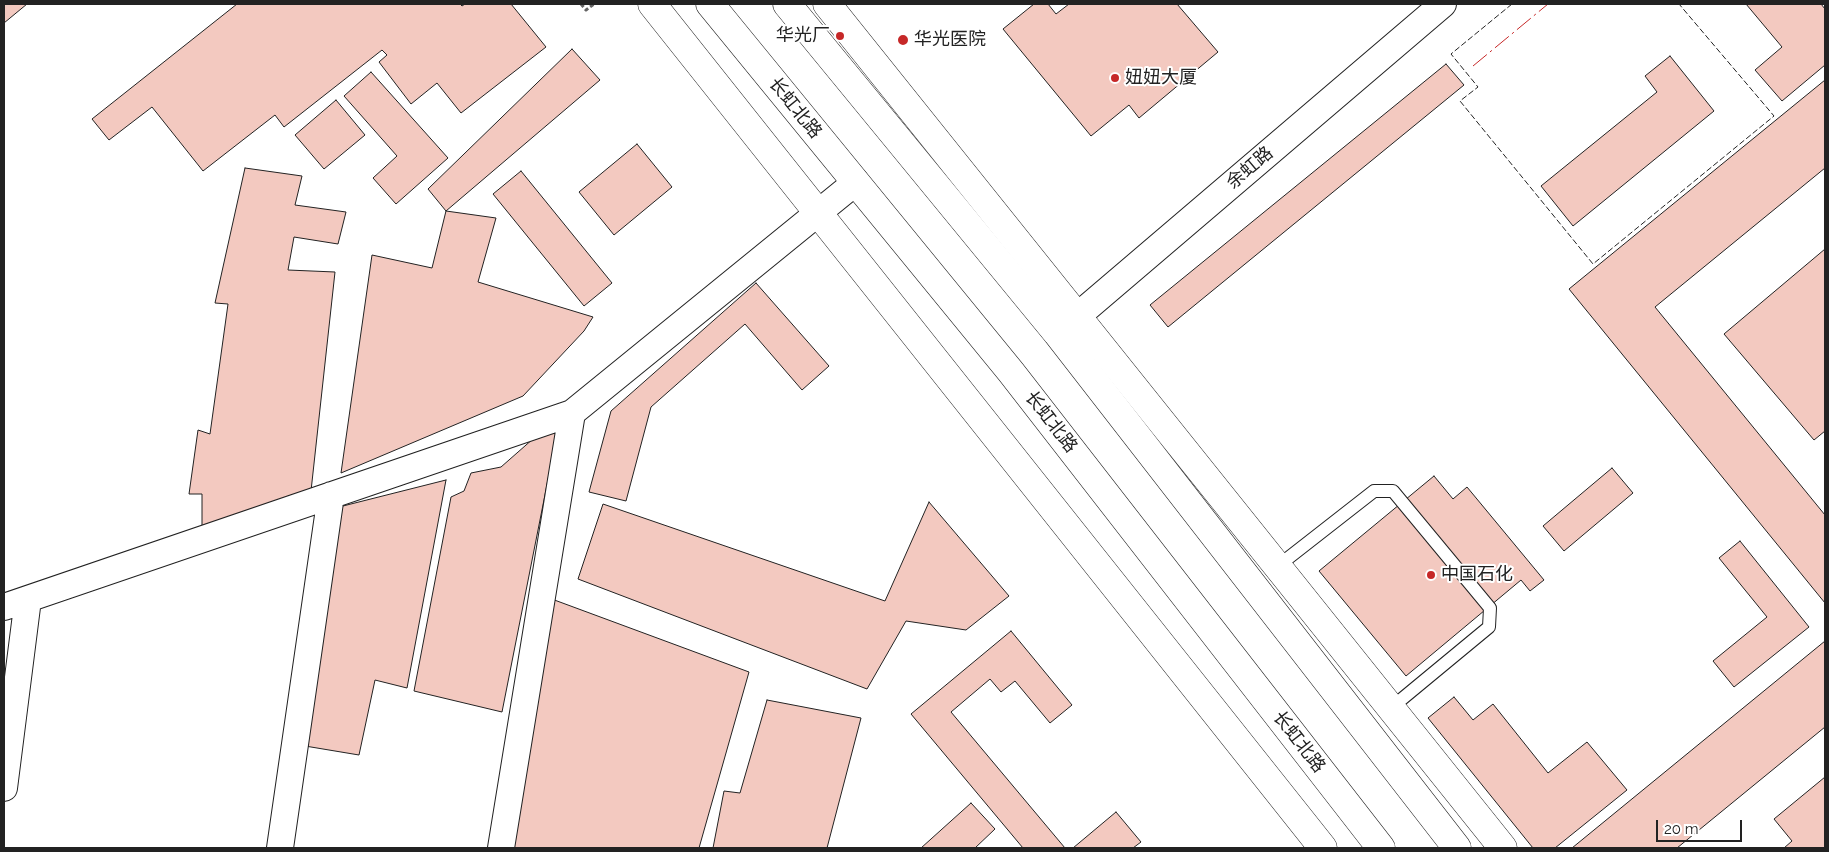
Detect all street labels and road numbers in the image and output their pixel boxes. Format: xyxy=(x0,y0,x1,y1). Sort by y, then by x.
street label: 长虹北路 xyxy=(764,73,826,143)
street label: 余虹路 xyxy=(1222,142,1278,194)
street label: 长虹北路 xyxy=(1020,387,1082,457)
street label: 长虹北路 xyxy=(1268,707,1330,777)

